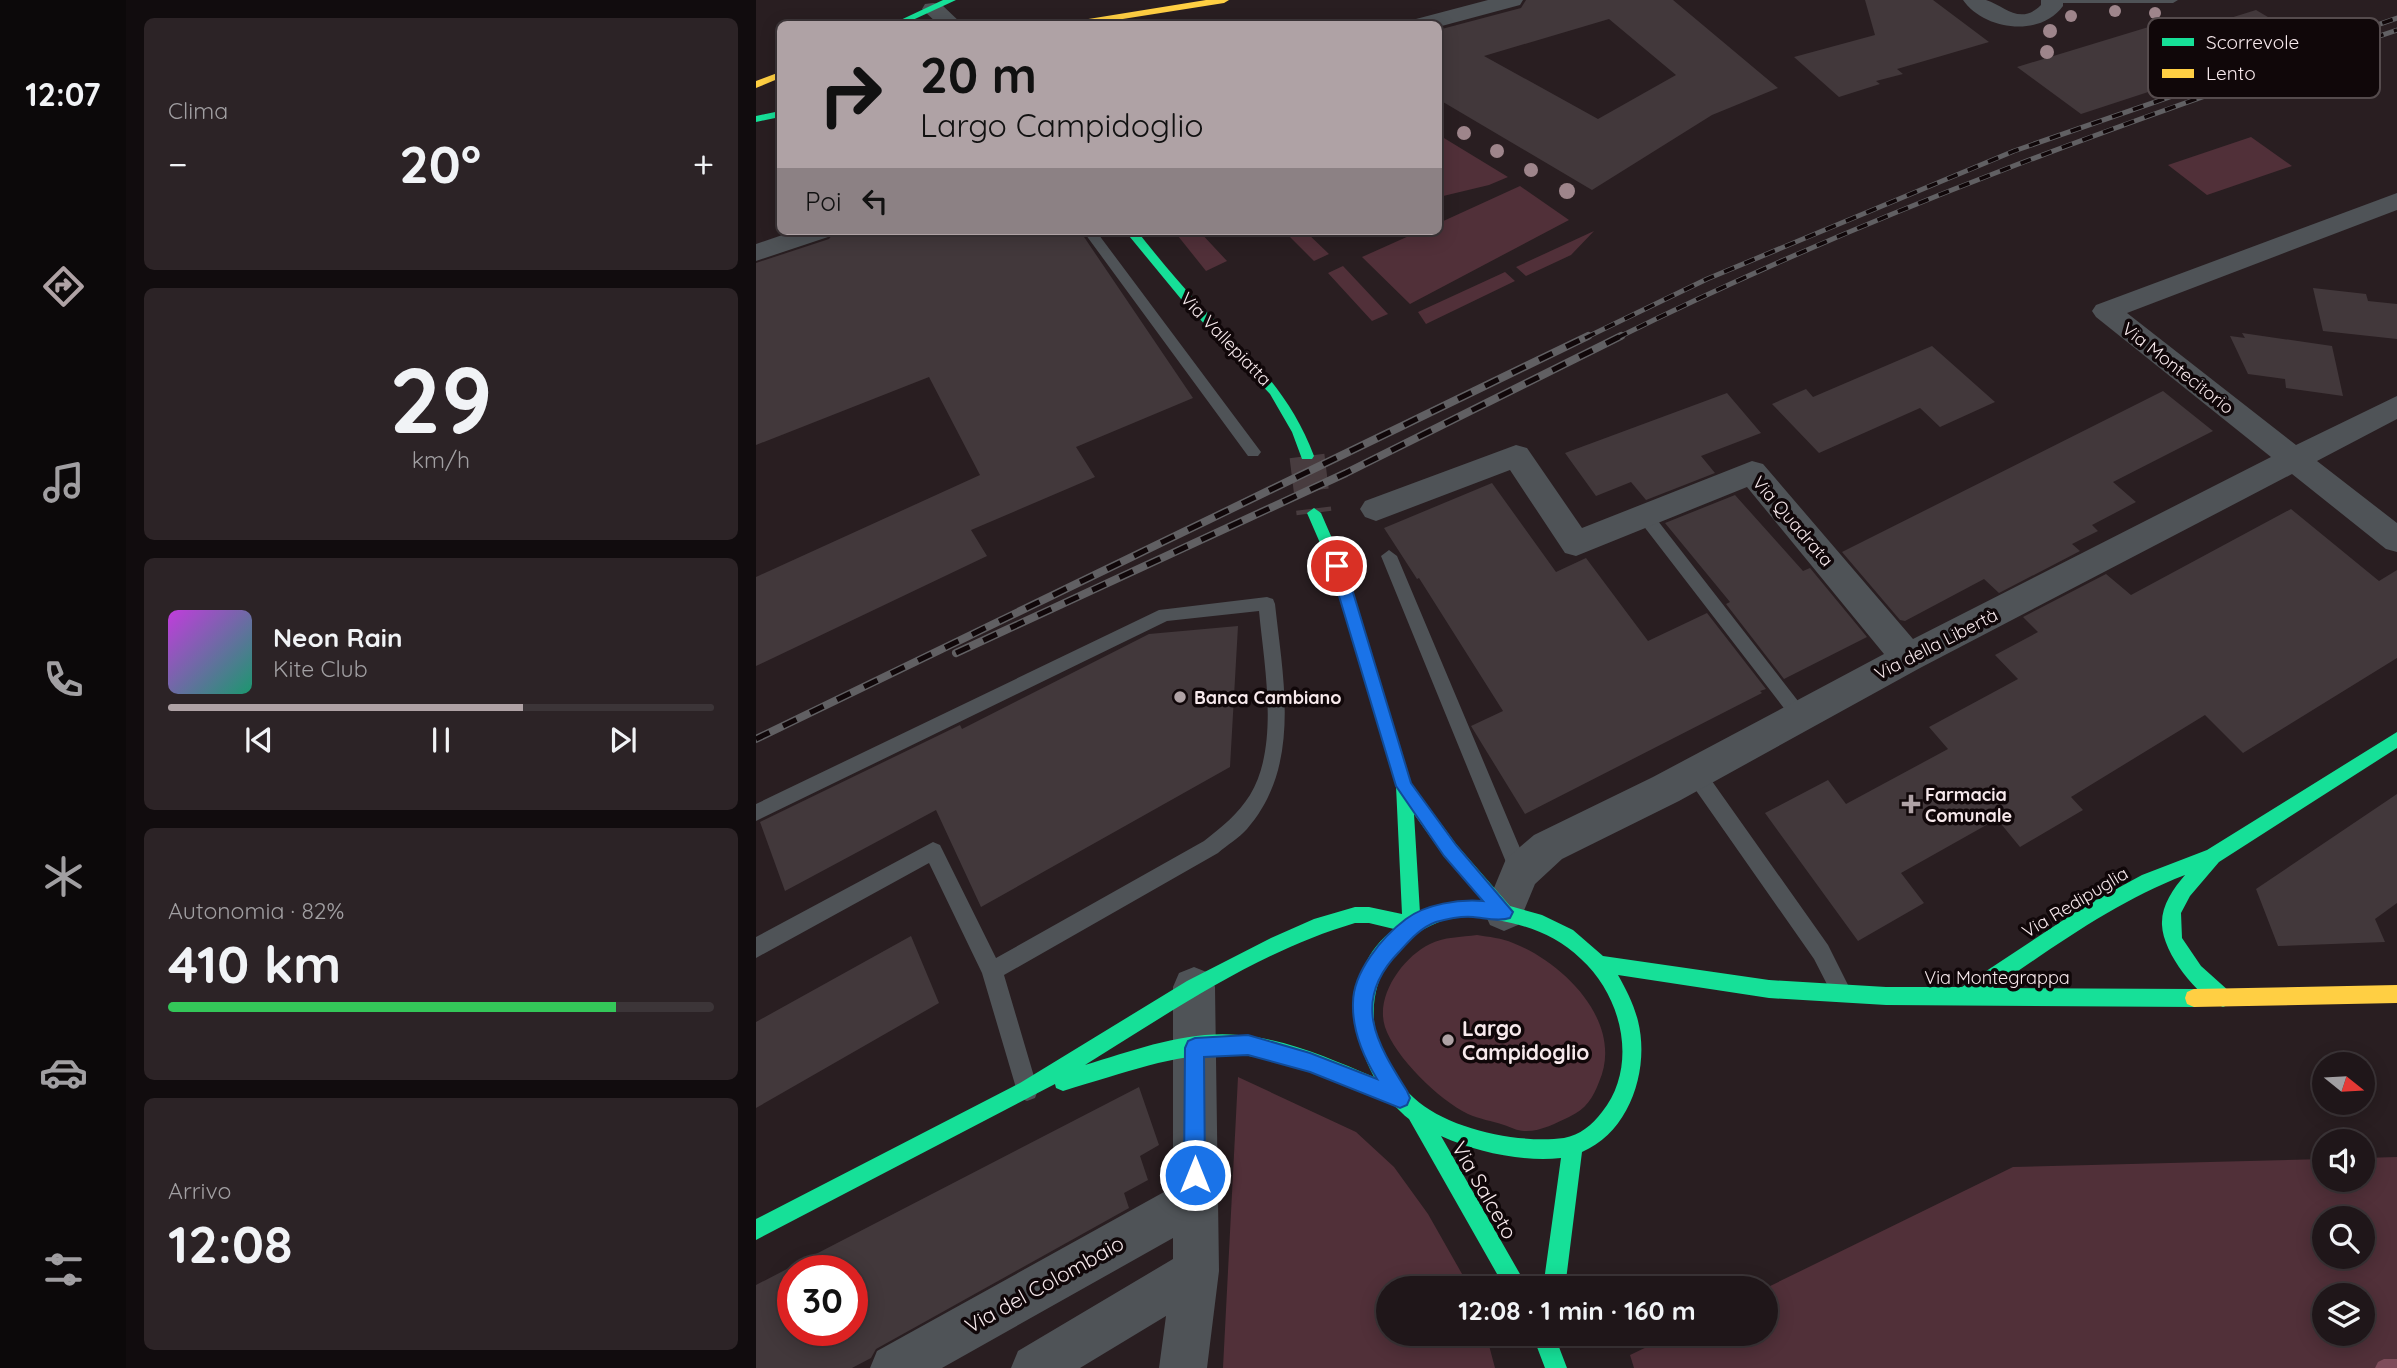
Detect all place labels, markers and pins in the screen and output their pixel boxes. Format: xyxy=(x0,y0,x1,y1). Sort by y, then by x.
pin xyxy=(1307,536,1367,596)
place label: Banca Cambiano xyxy=(1194,686,1342,709)
marker: Banca Cambiano xyxy=(1172,689,1188,705)
place label: Farmacia Comunale xyxy=(1925,783,2012,827)
marker: Farmacia Comunale xyxy=(1903,796,1919,812)
place label: Largo Campidoglio xyxy=(1462,1015,1589,1065)
marker: Largo Campidoglio xyxy=(1440,1032,1456,1048)

